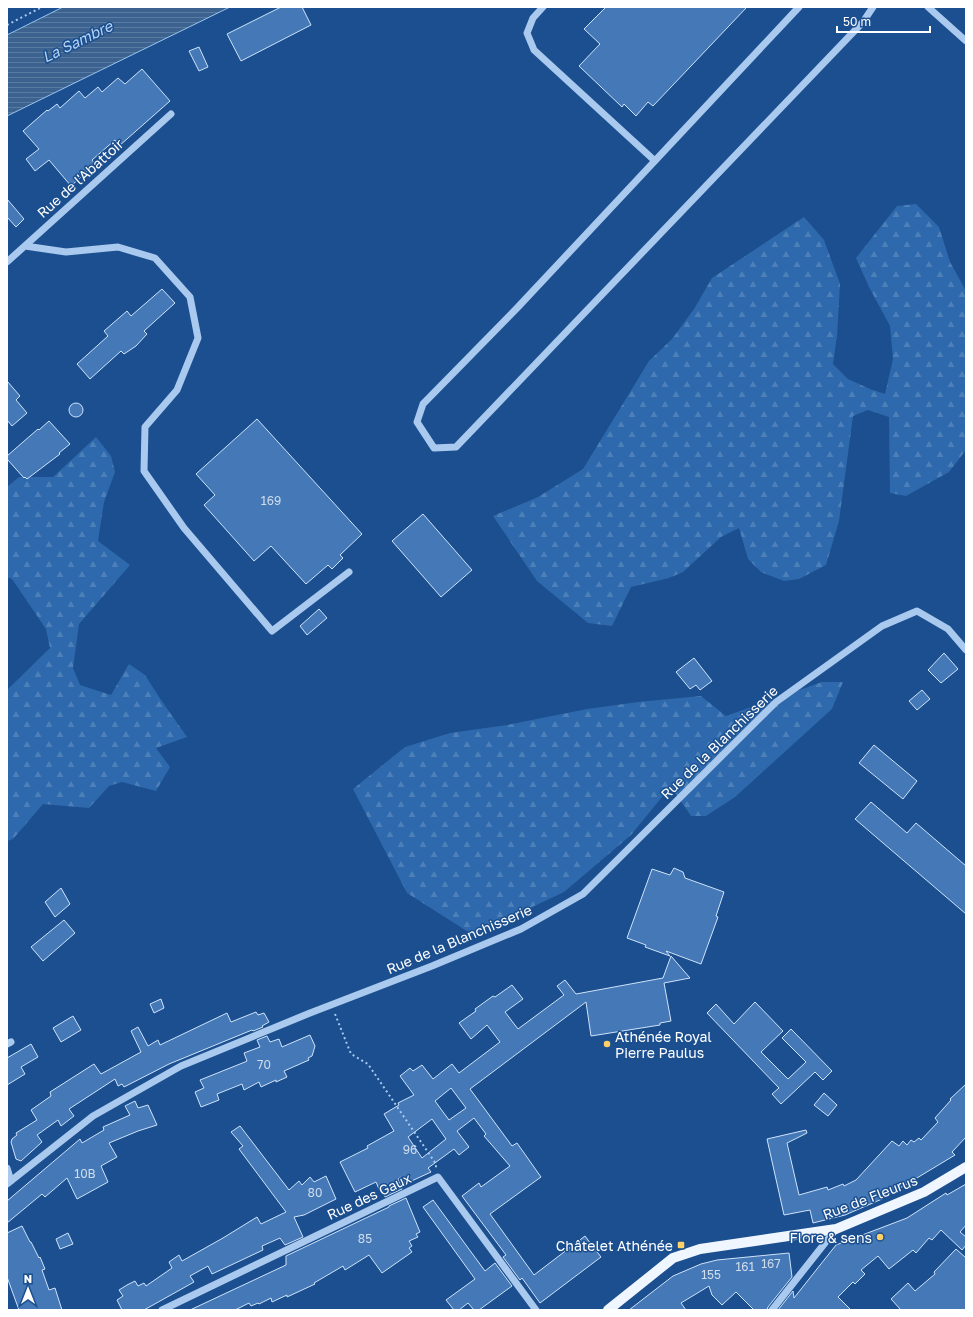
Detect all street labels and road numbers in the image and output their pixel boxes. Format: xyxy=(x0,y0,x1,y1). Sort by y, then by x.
street label: Rue de l'Abattoir xyxy=(33,135,127,221)
street label: Rue de la Blanchisserie xyxy=(657,682,781,802)
street label: Rue de la Blanchisserie xyxy=(384,901,534,977)
street label: Rue des Gaux xyxy=(324,1169,414,1223)
street label: Rue de Fleurus xyxy=(820,1171,920,1223)

